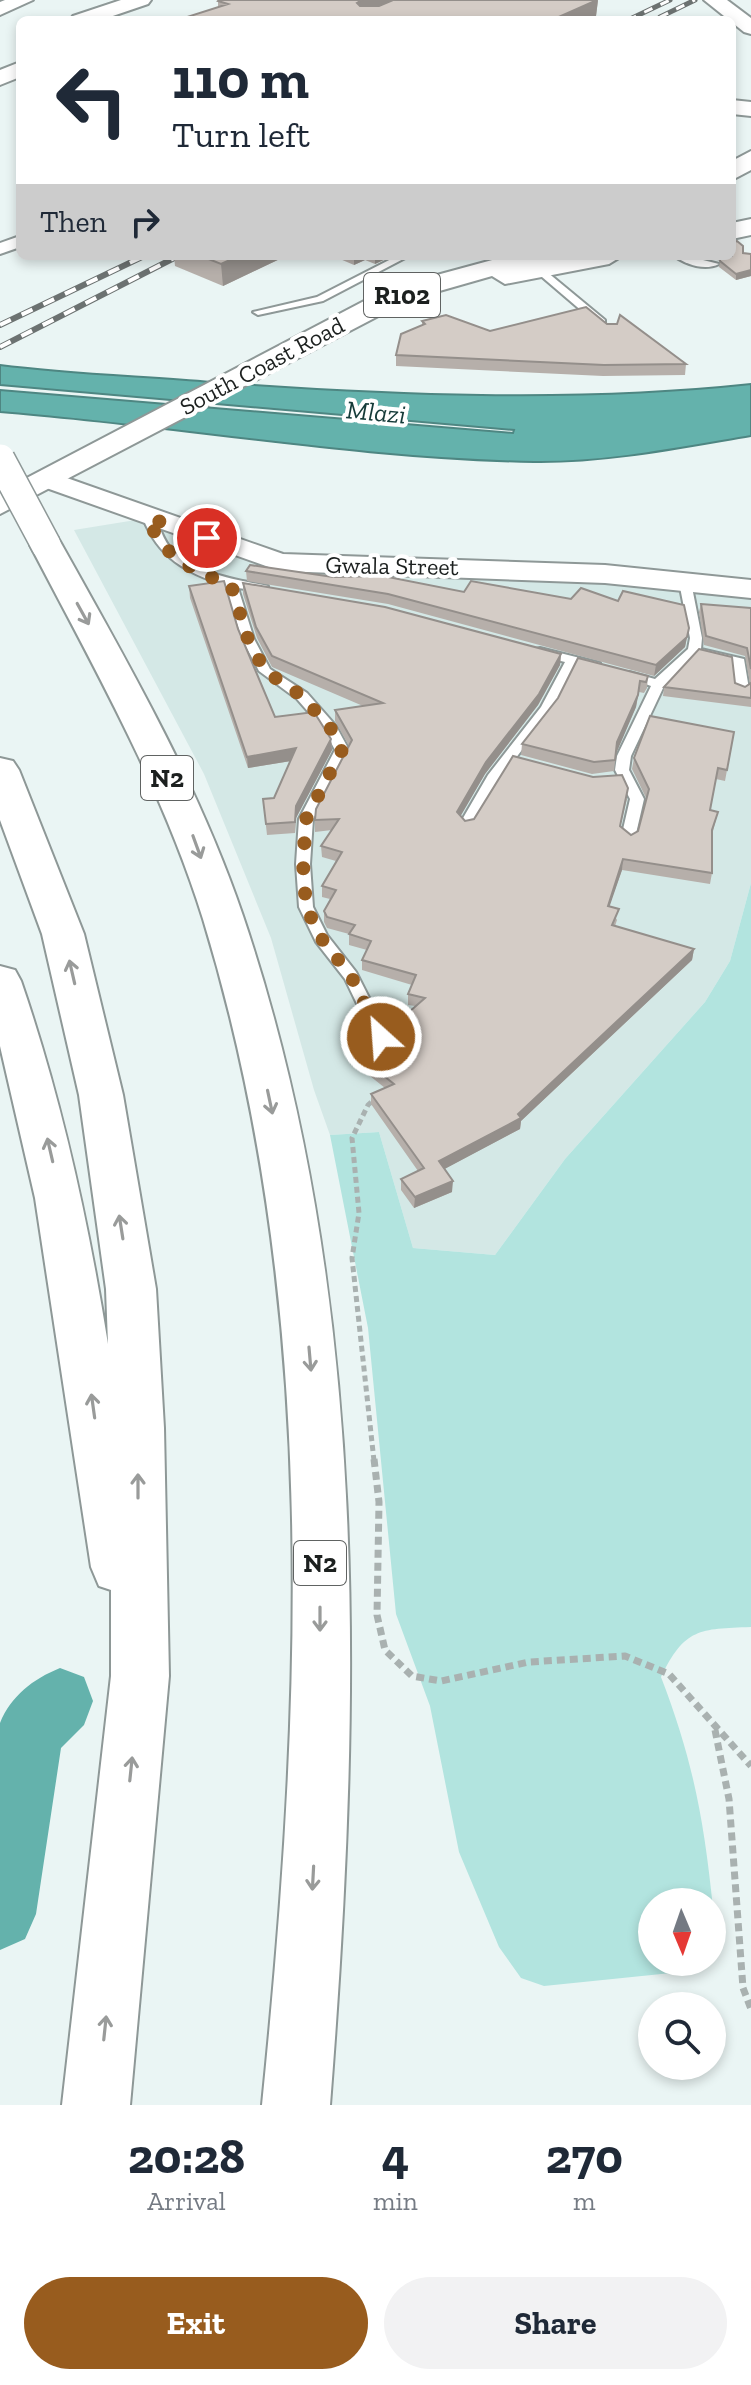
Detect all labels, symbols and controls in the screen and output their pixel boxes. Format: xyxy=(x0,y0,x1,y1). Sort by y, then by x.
text: 110 m xyxy=(172,45,309,112)
icon: left xyxy=(40,48,144,152)
text: Turn left xyxy=(172,113,310,156)
icon: right xyxy=(123,200,167,244)
text: Then xyxy=(40,204,107,240)
road number: R102 xyxy=(364,273,440,317)
street label: South Coast Road xyxy=(175,310,349,421)
water label: Mlazi xyxy=(345,393,407,431)
pin xyxy=(173,504,241,572)
icon: arrive xyxy=(185,516,229,560)
street label: Gwala Street xyxy=(325,550,459,581)
one-way arrow xyxy=(75,602,91,625)
road number: N2 xyxy=(141,756,193,800)
one-way arrow xyxy=(191,834,205,859)
one-way arrow xyxy=(64,959,79,985)
position arrow xyxy=(339,995,423,1079)
one-way arrow xyxy=(264,1089,279,1114)
one-way arrow xyxy=(42,1137,57,1163)
one-way arrow xyxy=(113,1215,128,1240)
one-way arrow xyxy=(303,1345,318,1372)
one-way arrow xyxy=(85,1394,100,1419)
one-way arrow xyxy=(130,1473,146,1500)
road number: N2 xyxy=(294,1541,346,1585)
one-way arrow xyxy=(312,1605,328,1632)
one-way arrow xyxy=(123,1756,138,1783)
one-way arrow xyxy=(305,1864,320,1891)
north arrow xyxy=(638,1888,726,1976)
map controls xyxy=(638,1888,726,2080)
button: search xyxy=(638,1992,726,2080)
one-way arrow xyxy=(98,2015,113,2042)
text: 20:28 xyxy=(128,2128,245,2185)
text: 4 xyxy=(382,2128,409,2185)
text: 270 xyxy=(546,2128,623,2185)
text: Arrival xyxy=(147,2185,226,2217)
text: min xyxy=(373,2185,418,2217)
text: m xyxy=(573,2185,596,2217)
button: Exit xyxy=(24,2277,368,2369)
button: Share xyxy=(384,2277,727,2369)

